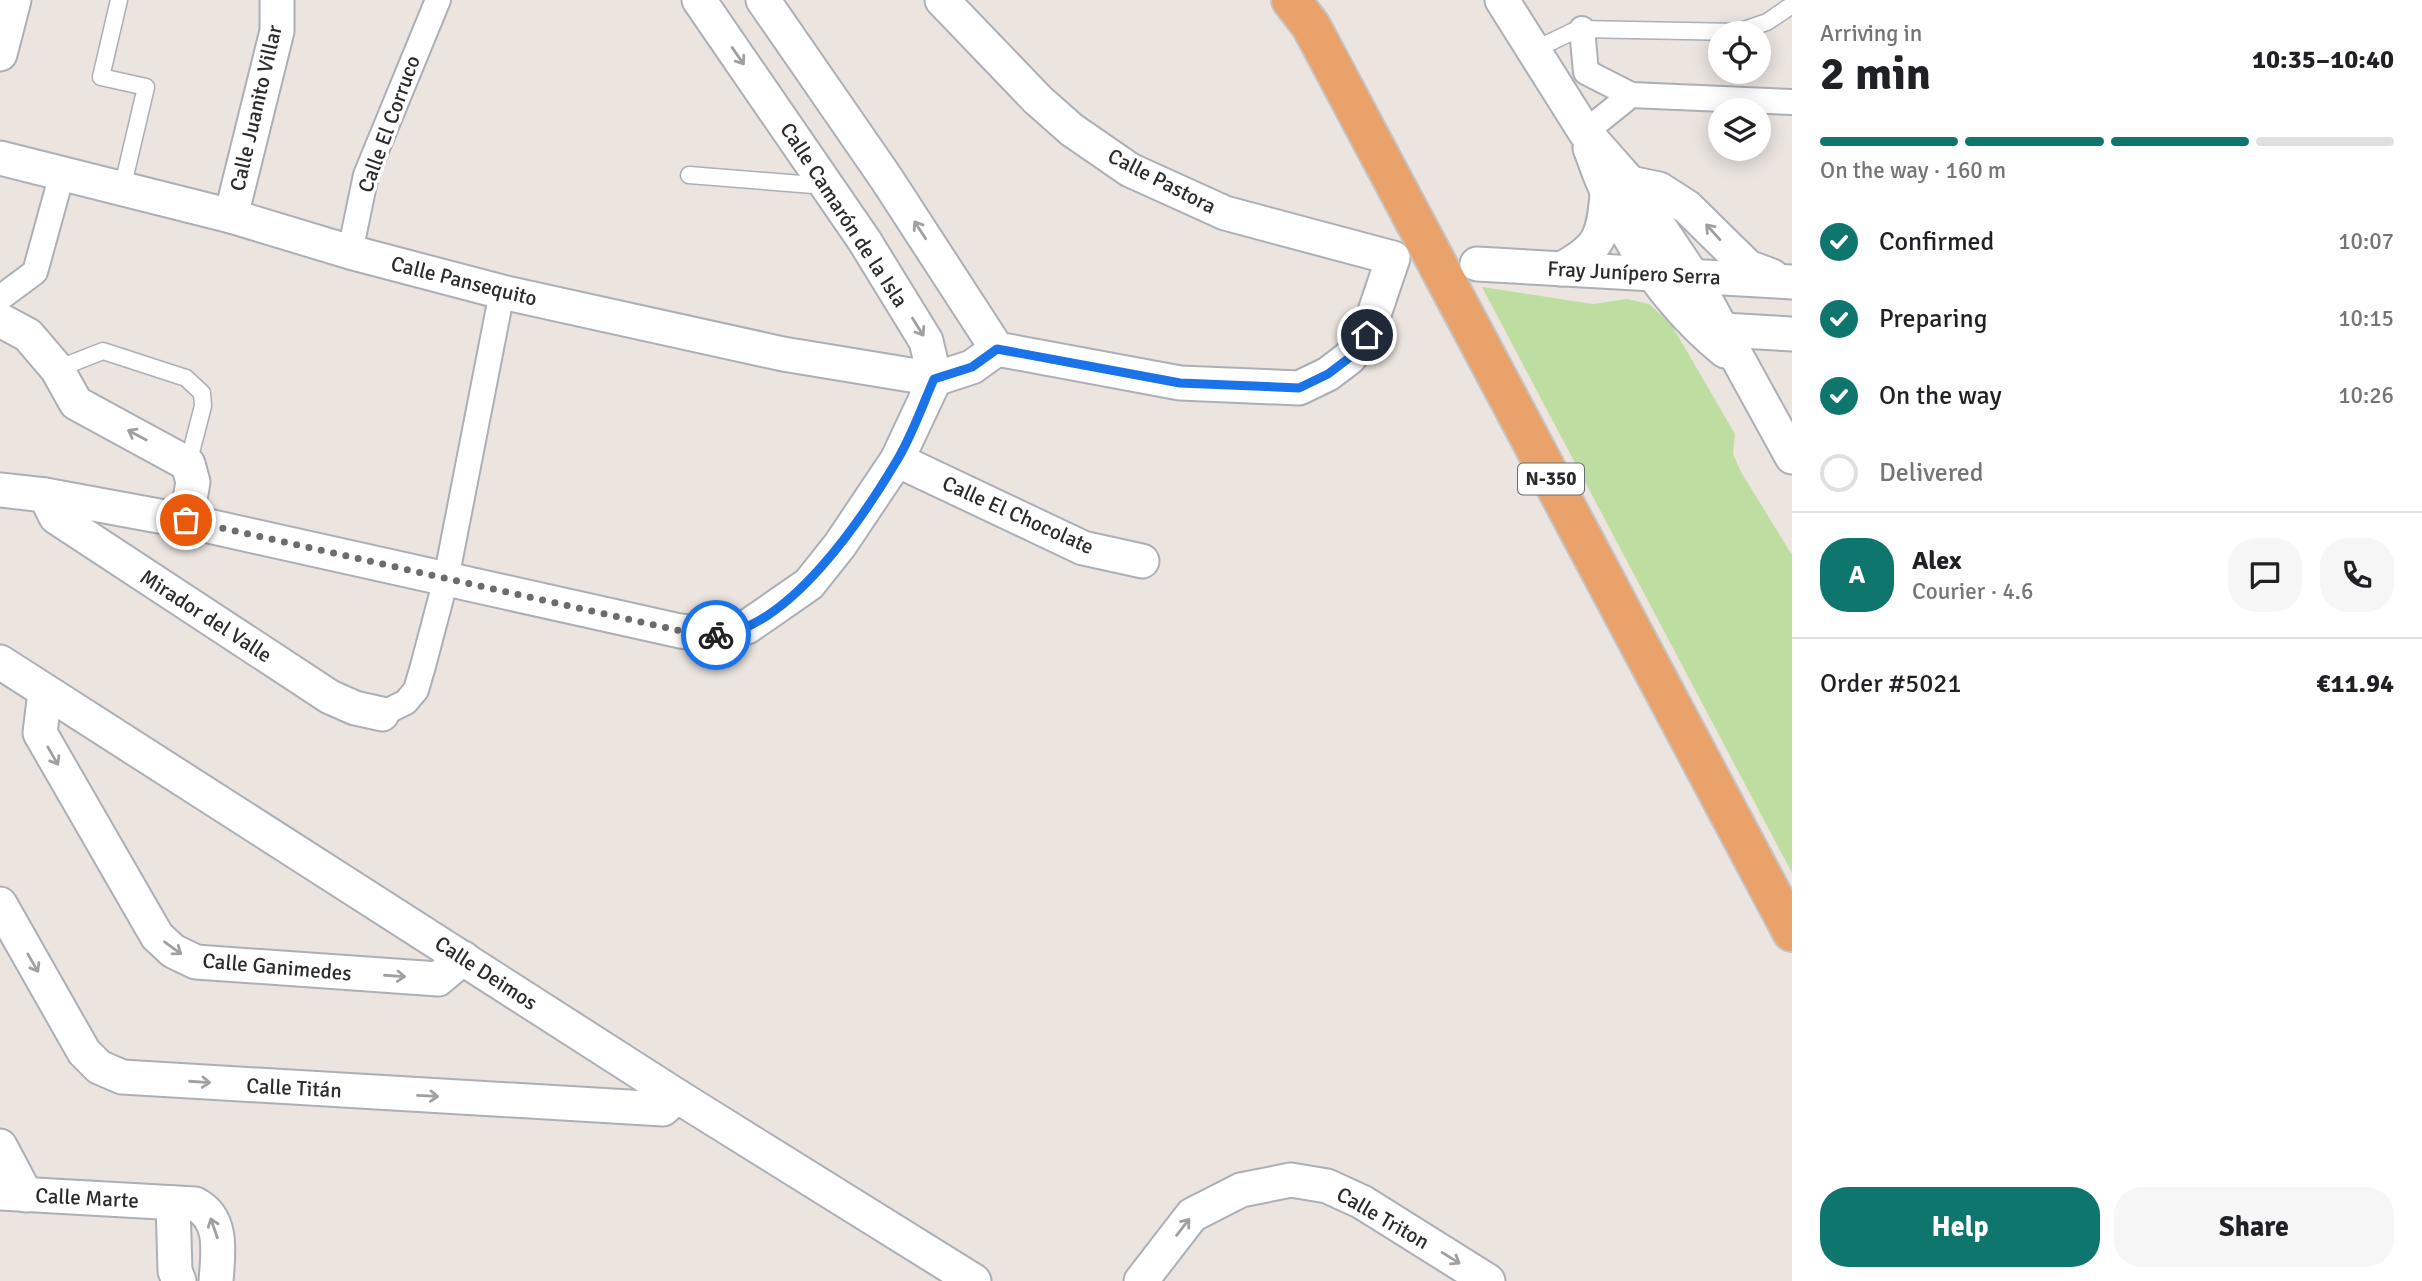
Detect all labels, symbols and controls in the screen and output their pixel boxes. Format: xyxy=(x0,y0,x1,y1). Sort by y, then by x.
text: Arriving in xyxy=(1820,19,1922,48)
map controls xyxy=(1708,21,1771,161)
button: locate xyxy=(1708,21,1771,84)
street label: Calle Juanito Villar xyxy=(224,22,288,194)
text: 10:35–10:40 xyxy=(2252,44,2394,76)
one-way arrow xyxy=(731,46,745,65)
text: 2 min xyxy=(1820,46,1931,102)
street label: Calle El Corruco xyxy=(352,52,426,196)
button: layers xyxy=(1708,98,1771,161)
street label: Calle Camarón de la Isla xyxy=(775,118,913,312)
street label: Calle Pastora xyxy=(1104,143,1220,219)
text: On the way · 160 m xyxy=(1820,156,2006,185)
one-way arrow xyxy=(912,221,926,241)
icon: check xyxy=(1820,223,1858,261)
one-way arrow xyxy=(1704,224,1721,241)
text: Confirmed xyxy=(1879,226,1994,258)
text: 10:07 xyxy=(2338,227,2394,256)
street label: Calle Pansequito xyxy=(388,250,540,312)
street label: Fray Junípero Serra xyxy=(1547,255,1721,291)
icon: check xyxy=(1820,300,1858,338)
text: Preparing xyxy=(1879,303,1987,335)
text: 10:15 xyxy=(2338,304,2394,333)
pin xyxy=(1337,305,1397,365)
icon: home xyxy=(1348,316,1386,354)
one-way arrow xyxy=(911,317,925,337)
icon: check xyxy=(1820,377,1858,415)
text: On the way xyxy=(1879,380,2002,412)
text: 10:26 xyxy=(2338,381,2394,410)
one-way arrow xyxy=(127,427,147,441)
text: Delivered xyxy=(1879,457,1984,489)
road number: N-350 xyxy=(1518,464,1584,494)
street label: Calle El Chocolate xyxy=(938,470,1098,560)
pin xyxy=(156,490,216,550)
icon: bag xyxy=(167,501,205,539)
button: chat xyxy=(2228,538,2302,612)
button: phone xyxy=(2320,538,2394,612)
text: Alex xyxy=(1912,545,1962,577)
text: A xyxy=(1849,559,1865,591)
street label: Mirador del Valle xyxy=(135,564,277,668)
text: Courier · 4.6 xyxy=(1912,577,2033,606)
courier xyxy=(681,600,751,670)
icon: bike xyxy=(697,616,735,654)
text: Order #5021 xyxy=(1820,668,1961,700)
text: €11.94 xyxy=(2316,668,2394,700)
one-way arrow xyxy=(47,745,60,766)
street label: Calle Deimos xyxy=(430,930,542,1016)
one-way arrow xyxy=(163,940,182,955)
street label: Calle Ganimedes xyxy=(201,948,353,986)
one-way arrow xyxy=(27,952,40,973)
one-way arrow xyxy=(384,970,407,983)
street label: Calle Titán xyxy=(246,1073,342,1103)
one-way arrow xyxy=(189,1076,212,1089)
one-way arrow xyxy=(416,1090,438,1103)
street label: Calle Triton xyxy=(1332,1181,1434,1255)
street label: Calle Marte xyxy=(35,1182,139,1214)
button: Help xyxy=(1820,1187,2100,1267)
button: Share xyxy=(2114,1187,2394,1267)
one-way arrow xyxy=(207,1217,219,1239)
one-way arrow xyxy=(1175,1218,1190,1237)
one-way arrow xyxy=(1441,1251,1460,1266)

